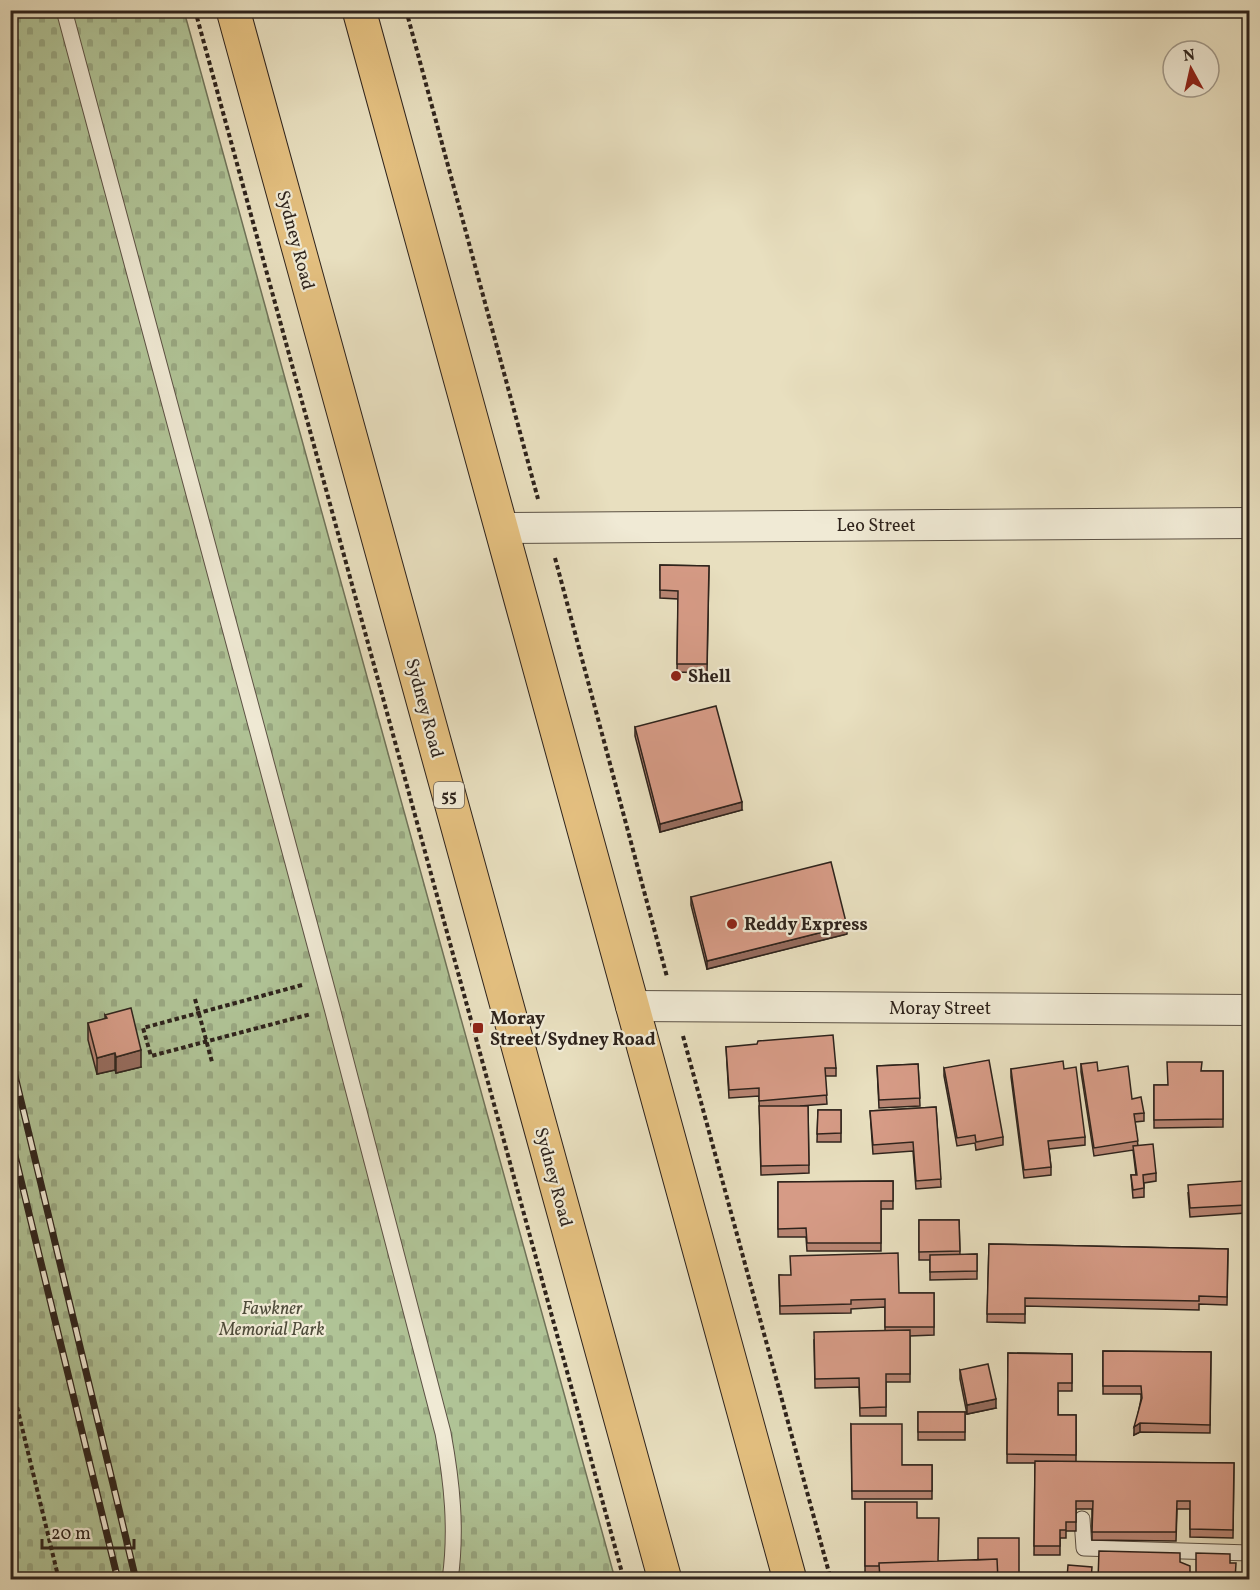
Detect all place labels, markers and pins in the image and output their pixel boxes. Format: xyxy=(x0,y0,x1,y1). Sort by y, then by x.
place label: Shell xyxy=(688,665,731,690)
marker: Shell xyxy=(669,669,683,683)
place label: Reddy Express xyxy=(744,913,868,938)
marker: Reddy Express xyxy=(725,917,739,931)
place label: Moray Street/Sydney Road xyxy=(490,1007,656,1053)
marker: Moray Street/Sydney Road xyxy=(471,1021,485,1035)

